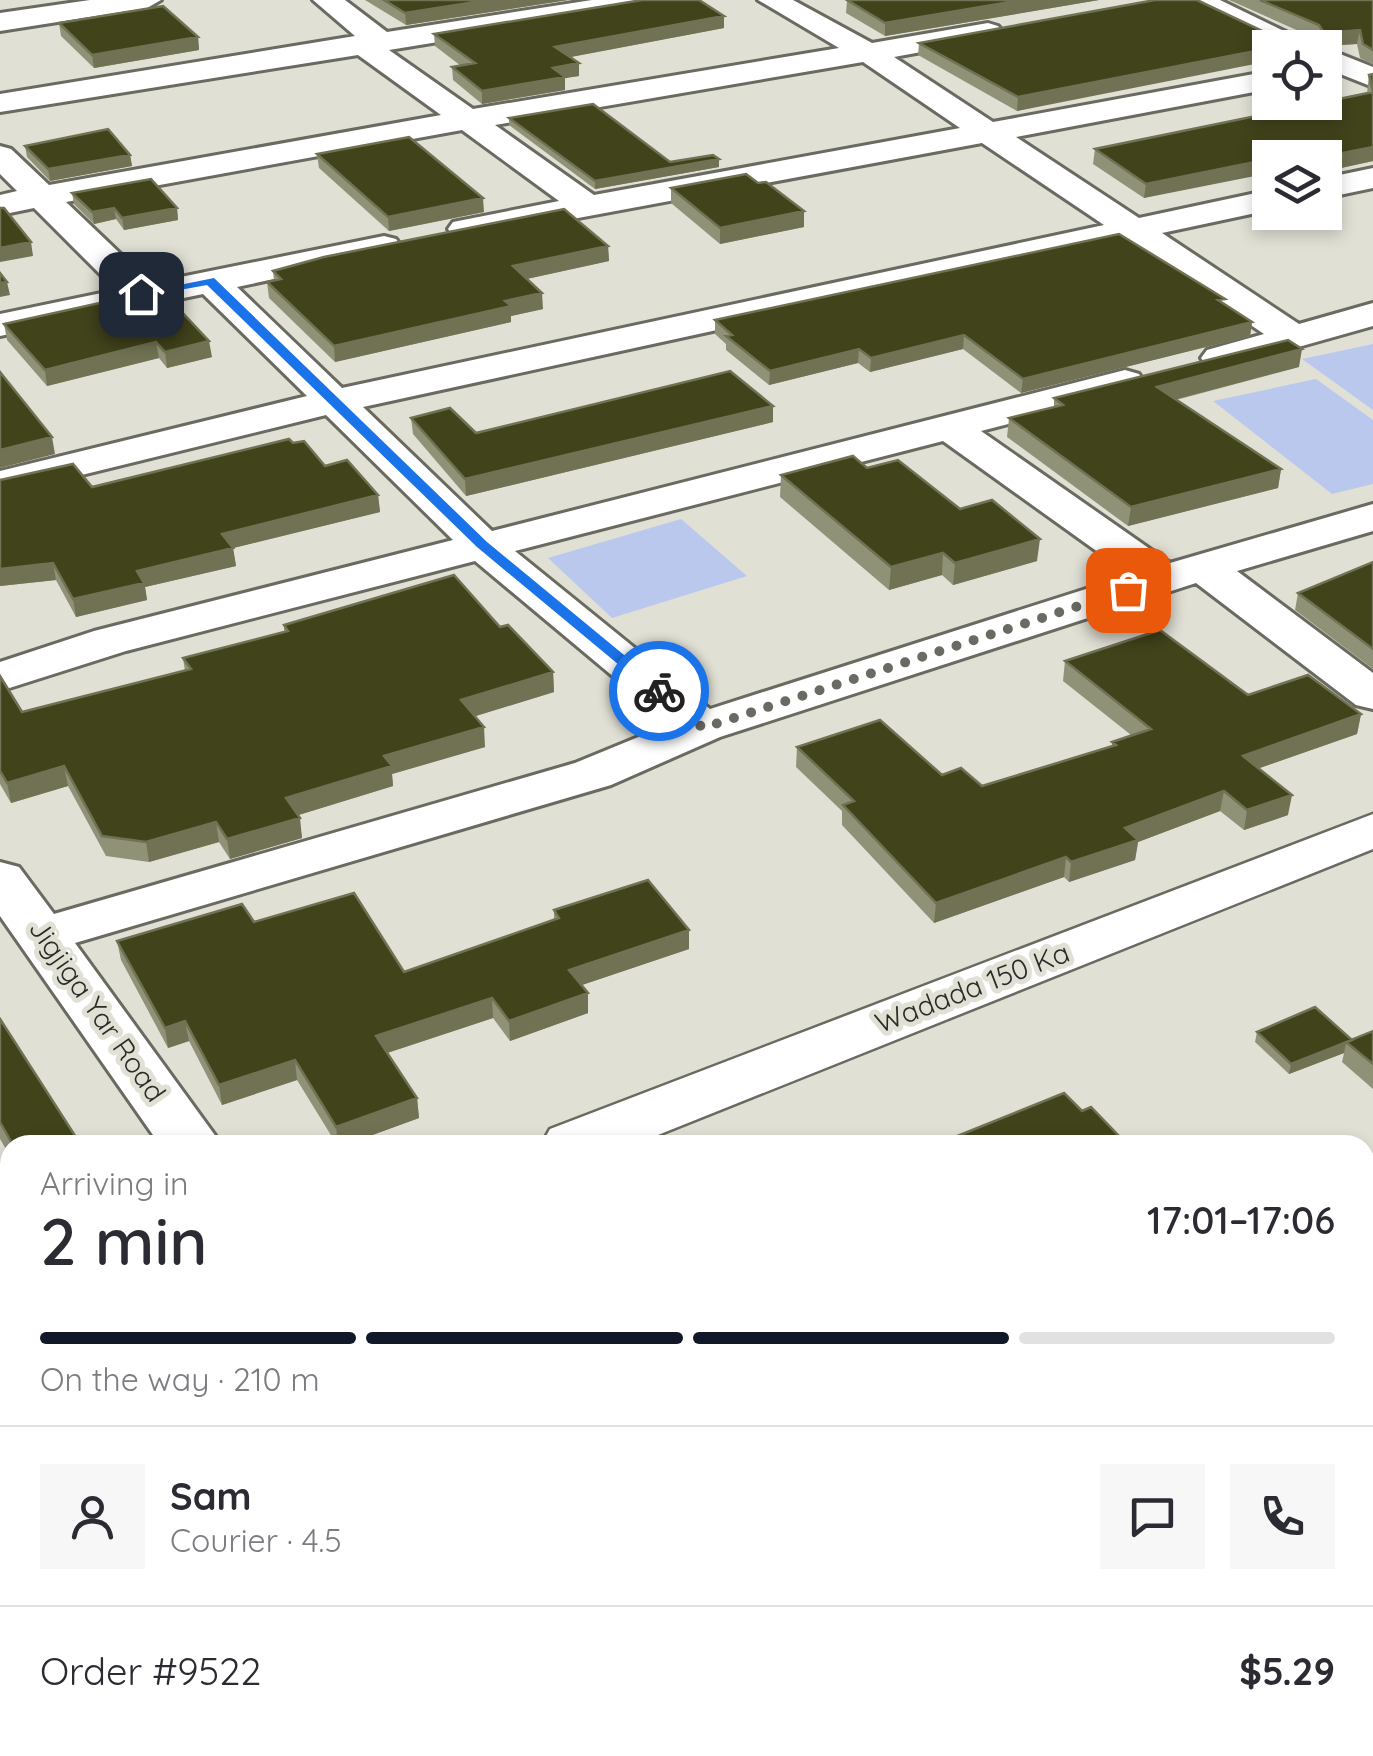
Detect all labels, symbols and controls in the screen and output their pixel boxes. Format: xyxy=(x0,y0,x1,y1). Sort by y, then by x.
map controls xyxy=(1252,30,1342,230)
button: locate xyxy=(1252,30,1342,120)
button: layers xyxy=(1252,140,1342,230)
pin xyxy=(99,252,184,337)
icon: home xyxy=(114,267,169,322)
pin xyxy=(1086,548,1171,633)
icon: bag xyxy=(1101,563,1156,618)
courier xyxy=(609,641,709,741)
icon: bike xyxy=(632,664,687,719)
street label: Jigjiga Yar Road xyxy=(22,912,174,1108)
street label: Wadada 150 Ka xyxy=(870,934,1074,1040)
text: Arriving in xyxy=(40,1163,189,1203)
text: 17:01–17:06 xyxy=(1147,1196,1335,1244)
text: 2 min xyxy=(40,1200,208,1281)
text: On the way · 210 m xyxy=(40,1359,320,1399)
button: person xyxy=(40,1464,145,1569)
button: chat xyxy=(1100,1464,1205,1569)
button: phone xyxy=(1230,1464,1335,1569)
text: Sam xyxy=(170,1472,252,1520)
text: Courier · 4.5 xyxy=(170,1520,342,1560)
text: Order #9522 xyxy=(40,1647,261,1695)
text: $5.29 xyxy=(1239,1647,1335,1695)

